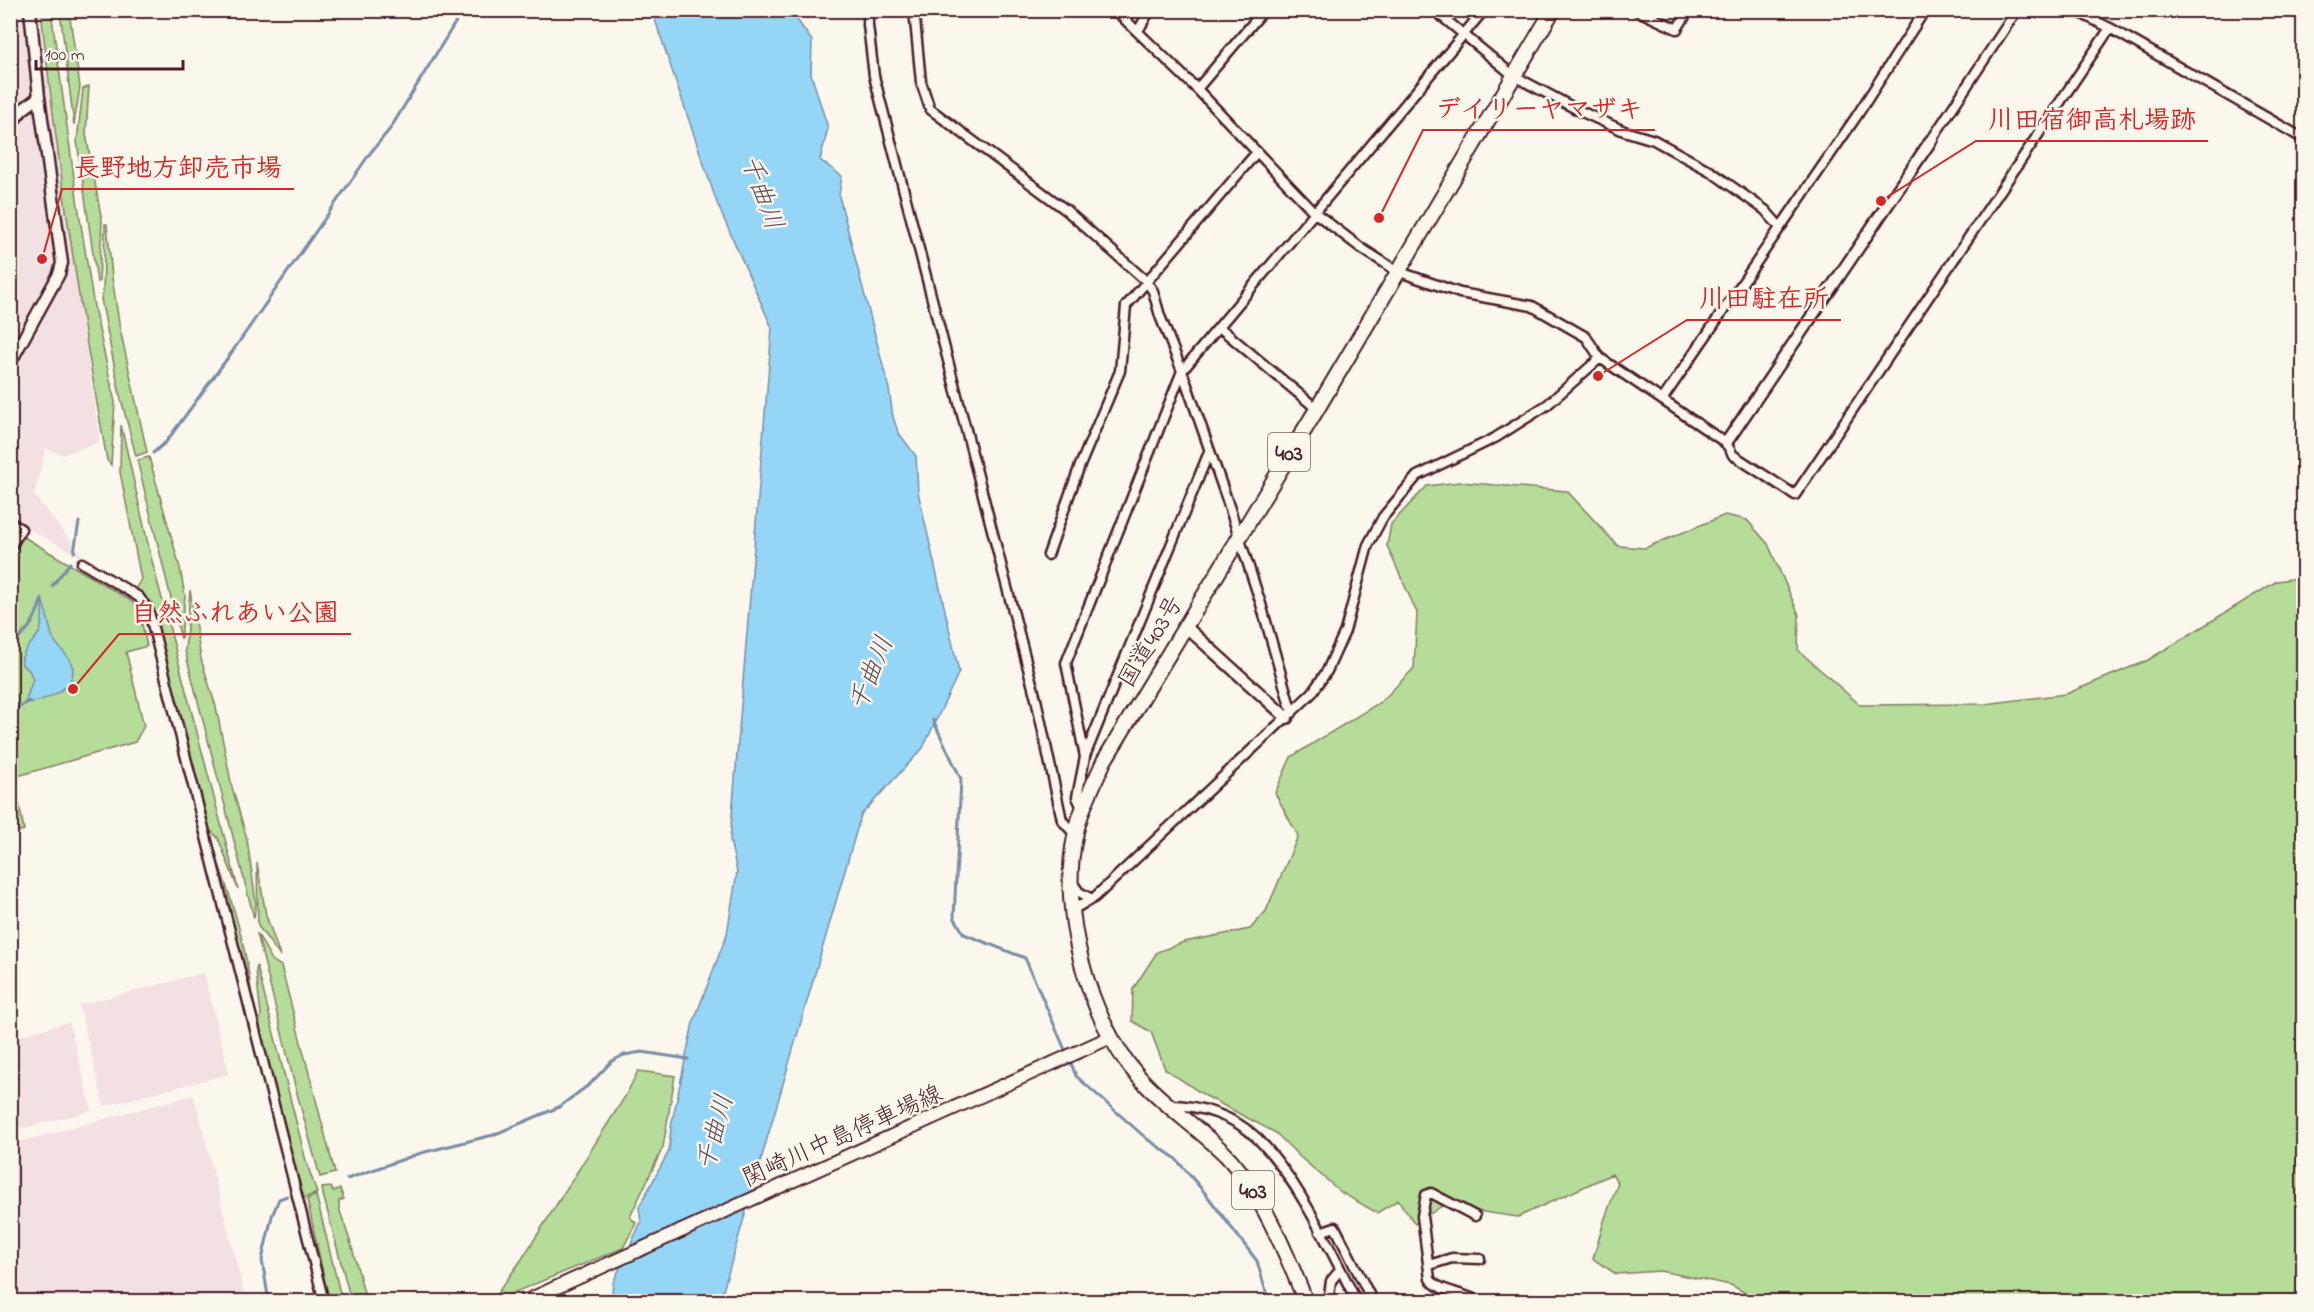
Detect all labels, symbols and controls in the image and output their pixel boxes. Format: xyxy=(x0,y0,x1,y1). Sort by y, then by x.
scale bar xyxy=(36,33,183,71)
text: 100 m xyxy=(45,43,85,69)
callout: デイリーヤマザキ xyxy=(1423,86,1655,130)
text: デイリーヤマザキ xyxy=(1435,92,1643,130)
callout: 川田宿御高札場跡 xyxy=(1976,97,2208,141)
text: 川田宿御高札場跡 xyxy=(1988,103,2196,141)
callout: 長野地方卸売市場 xyxy=(62,145,294,189)
water label: 千曲川 xyxy=(729,150,791,236)
text: 長野地方卸売市場 xyxy=(74,151,282,189)
callout: 川田駐在所 xyxy=(1687,276,1841,320)
text: 川田駐在所 xyxy=(1699,282,1829,320)
road number: 403 xyxy=(1268,433,1310,471)
street label: 国道403号 xyxy=(1111,589,1193,695)
callout: 自然ふれあい公園 xyxy=(119,590,351,634)
text: 自然ふれあい公園 xyxy=(131,596,339,634)
water label: 千曲川 xyxy=(841,631,905,717)
street label: 関崎川中島停車場線 xyxy=(737,1077,949,1197)
water label: 千曲川 xyxy=(688,1090,745,1175)
road number: 403 xyxy=(1232,1171,1274,1209)

